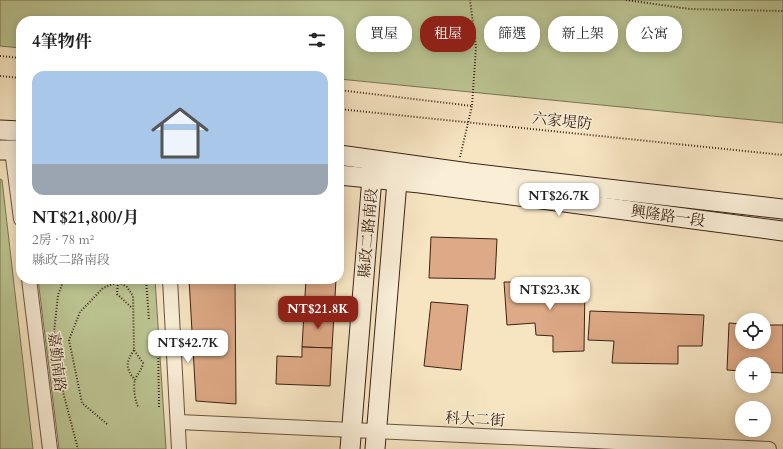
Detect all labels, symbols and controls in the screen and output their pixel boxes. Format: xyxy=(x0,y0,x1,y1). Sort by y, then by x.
chip: 買屋 xyxy=(356,16,412,52)
chip: 租屋 xyxy=(420,16,476,52)
chip: 篩選 xyxy=(484,16,540,52)
chip: 新上架 xyxy=(548,16,618,52)
chip: 公寓 xyxy=(626,16,682,52)
icon: filters xyxy=(306,29,328,51)
text: 4筆物件 xyxy=(32,30,92,53)
icon: home xyxy=(144,97,216,169)
street label: 六家堤防 xyxy=(531,108,593,134)
pin: NT$26.7K xyxy=(518,183,600,217)
street label: 縣政二路南段 xyxy=(354,187,382,279)
text: NT$26.7K xyxy=(528,187,590,205)
street label: 興隆路一段 xyxy=(629,201,707,231)
text: NT$21,800/月 xyxy=(32,206,139,229)
text: 2房 · 78 m² xyxy=(32,231,94,249)
text: 縣政二路南段 xyxy=(32,251,110,269)
pin: NT$23.3K xyxy=(509,277,591,311)
text: NT$23.3K xyxy=(519,281,581,299)
pin: NT$21.8K xyxy=(277,296,359,330)
text: NT$21.8K xyxy=(287,300,349,318)
map controls xyxy=(735,313,771,437)
button: locate xyxy=(735,313,771,349)
pin: NT$42.7K xyxy=(147,330,229,364)
street label: 嘉勤南路 xyxy=(43,331,71,393)
text: NT$42.7K xyxy=(157,334,219,352)
button: + xyxy=(735,357,771,393)
button: − xyxy=(735,401,771,437)
street label: 科大二街 xyxy=(445,407,505,431)

